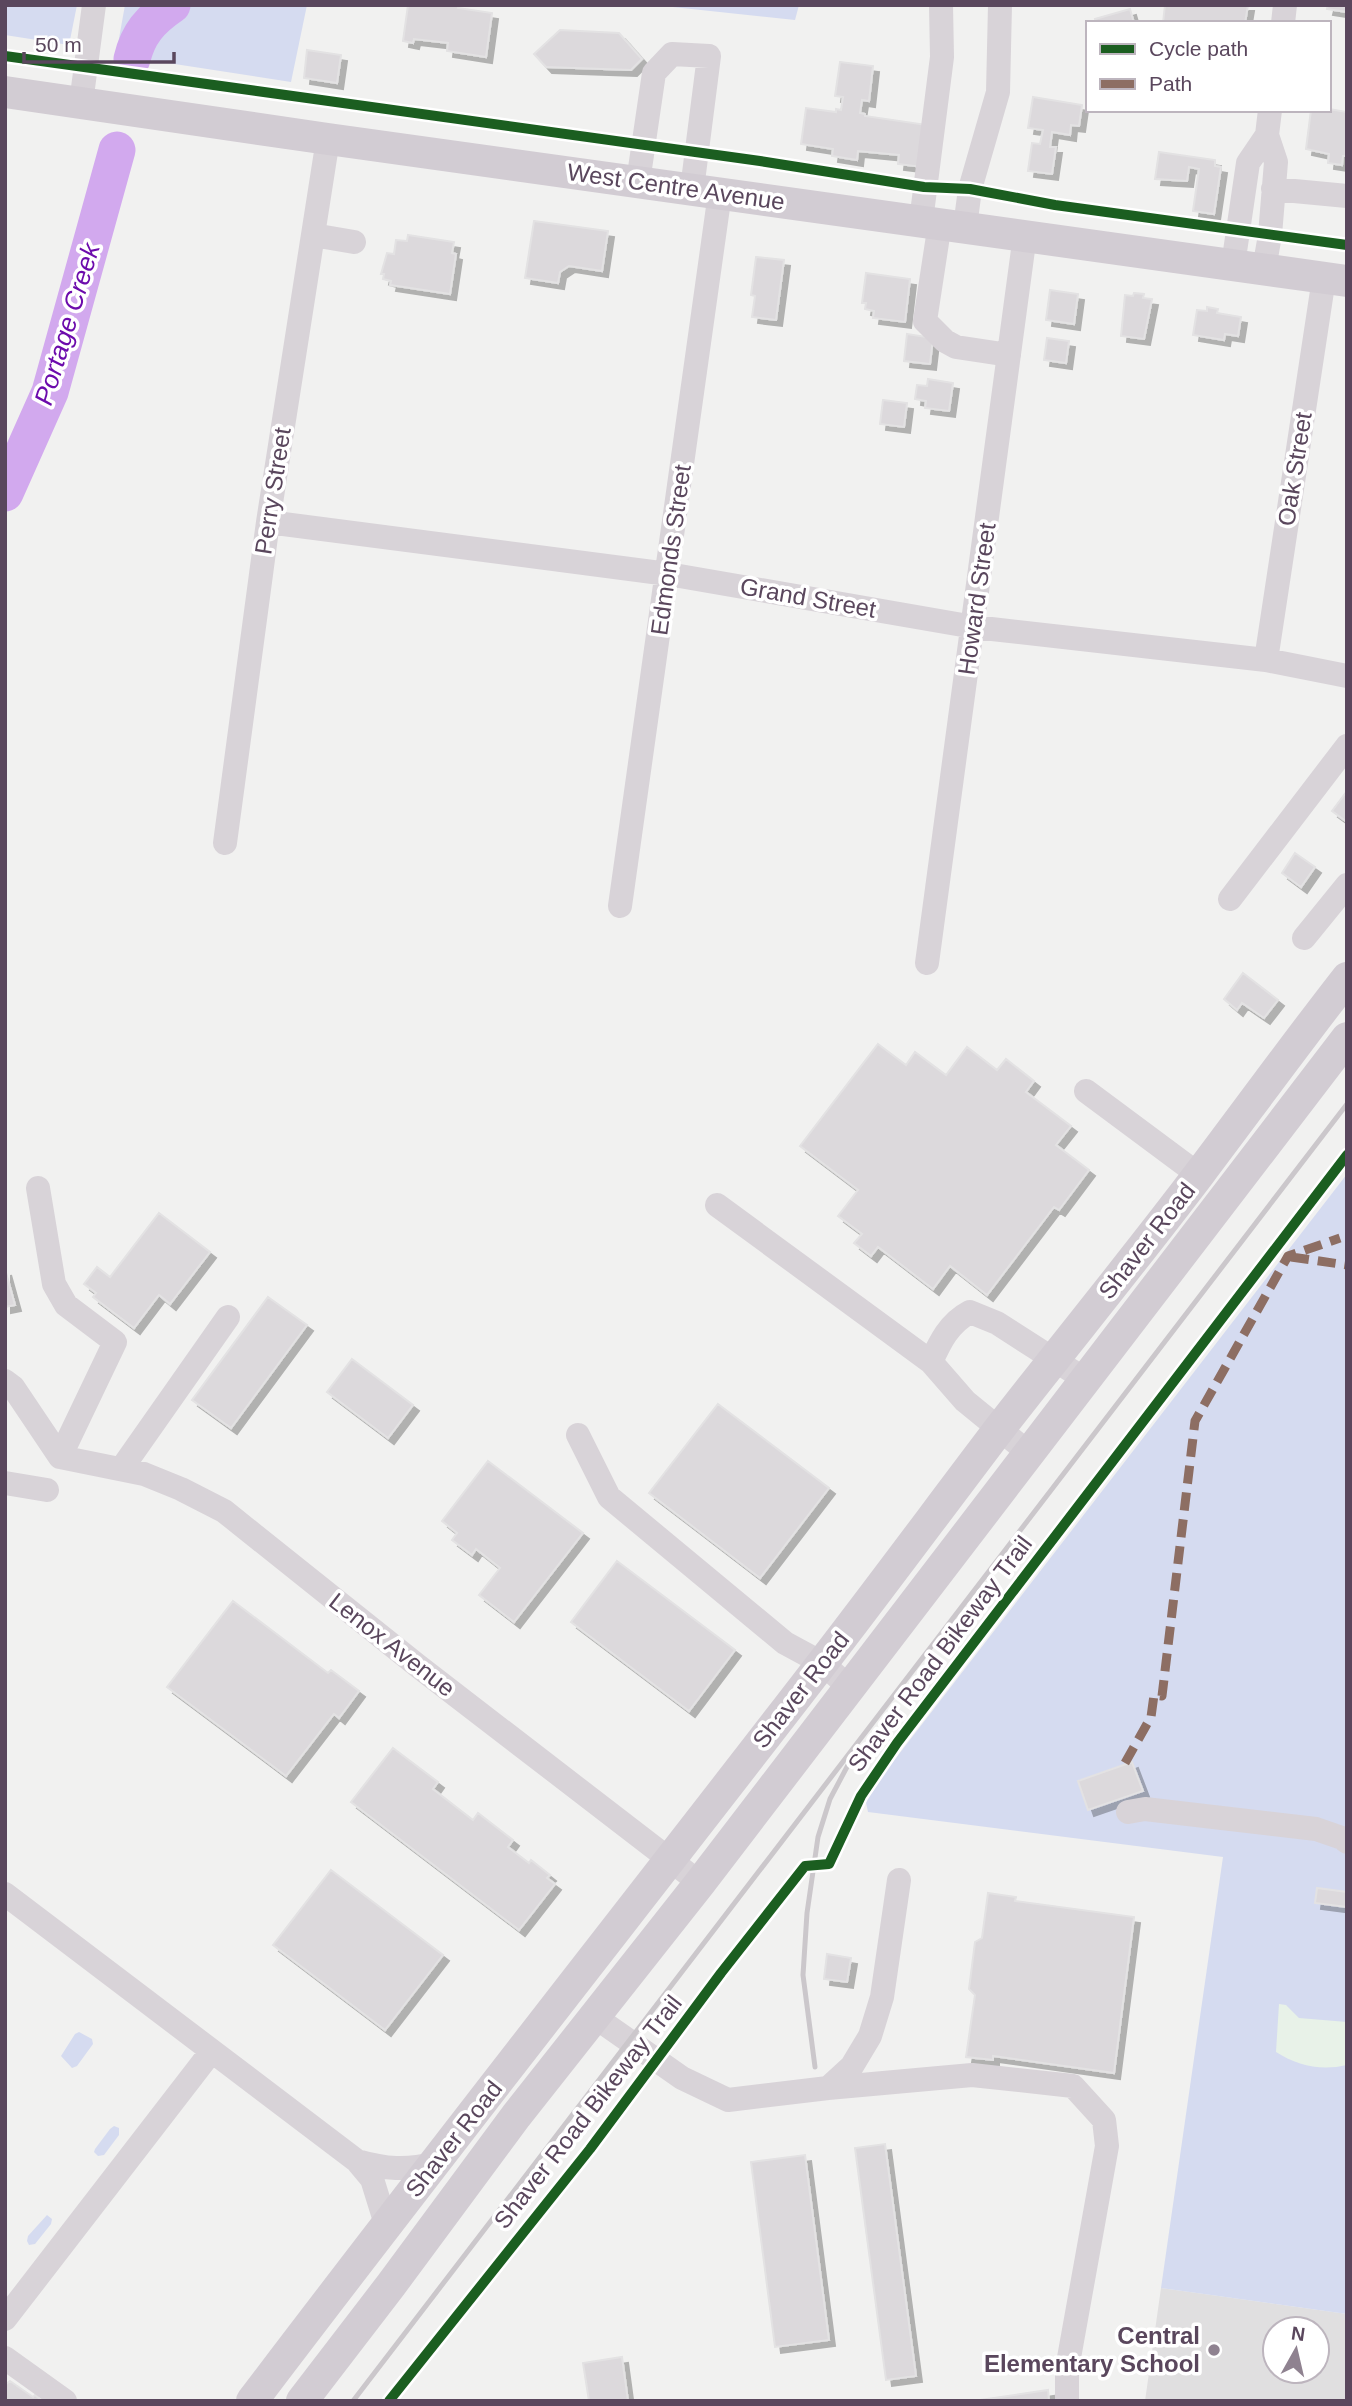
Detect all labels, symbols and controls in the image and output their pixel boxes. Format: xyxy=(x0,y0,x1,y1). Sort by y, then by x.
scale bar xyxy=(24,21,175,65)
legend xyxy=(1086,21,1331,112)
text: 50 m xyxy=(35,33,82,56)
text: Cycle path xyxy=(1149,37,1248,60)
text: Path xyxy=(1149,72,1192,95)
street label: West Centre Avenue xyxy=(566,158,787,215)
water label: Portage Creek xyxy=(28,238,106,409)
street label: Oak Street xyxy=(1272,410,1317,528)
street label: Perry Street xyxy=(249,425,296,556)
street label: Edmonds Street xyxy=(645,463,696,637)
street label: Howard Street xyxy=(952,521,1001,677)
street label: Grand Street xyxy=(738,572,878,623)
street label: Shaver Road xyxy=(1093,1177,1200,1304)
street label: Shaver Road Bikeway Trail xyxy=(842,1531,1037,1777)
street label: Lenox Avenue xyxy=(324,1587,460,1702)
street label: Shaver Road xyxy=(747,1626,854,1753)
street label: Shaver Road Bikeway Trail xyxy=(488,1990,687,2234)
street label: Shaver Road xyxy=(400,2075,507,2202)
north arrow xyxy=(1261,2315,1331,2385)
place label: Central Elementary School xyxy=(984,2322,1200,2377)
text: N xyxy=(1290,2322,1307,2345)
marker: Central Elementary School xyxy=(1206,2342,1222,2358)

